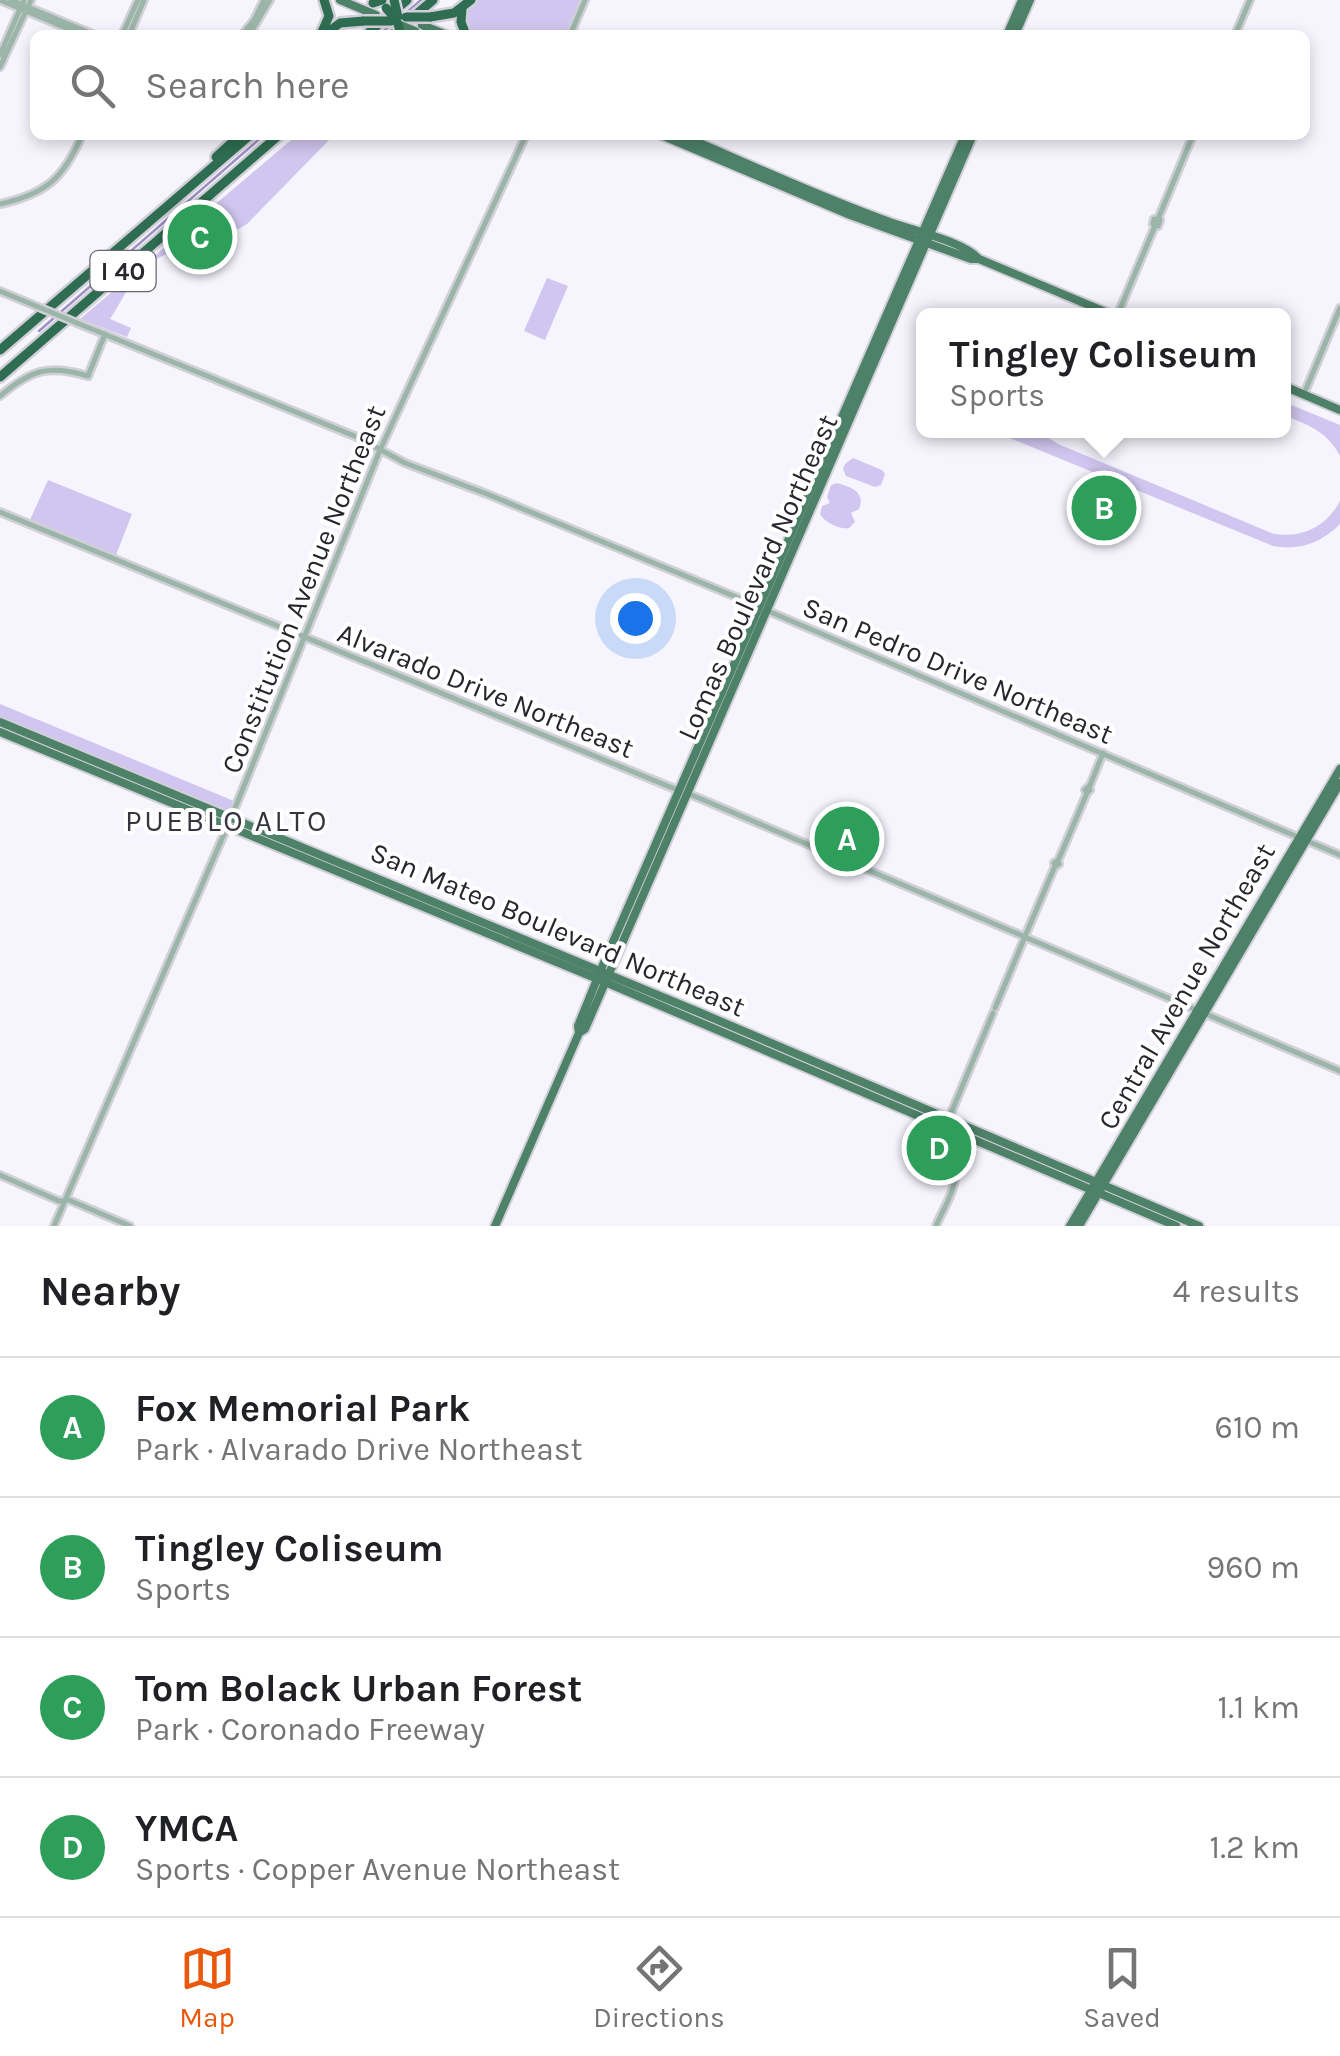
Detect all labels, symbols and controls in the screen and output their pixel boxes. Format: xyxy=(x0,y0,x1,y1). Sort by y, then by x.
search box xyxy=(30,30,1310,140)
icon: search xyxy=(65,58,120,113)
text: Search here xyxy=(145,63,349,108)
pin: C xyxy=(168,200,232,274)
road number: I 40 xyxy=(90,251,156,291)
popup xyxy=(916,308,1291,438)
text: Tingley Coliseum xyxy=(949,332,1258,377)
text: Sports xyxy=(949,377,1045,414)
street label: Constitution Avenue Northeast xyxy=(214,400,393,778)
street label: Lomas Boulevard Northeast xyxy=(671,409,844,745)
pin: B xyxy=(1072,470,1136,546)
street label: San Pedro Drive Northeast xyxy=(798,590,1118,751)
your location xyxy=(610,593,661,644)
street label: Alvarado Drive Northeast xyxy=(333,616,639,765)
pin: A xyxy=(814,802,880,876)
district label: PUEBLO ALTO xyxy=(125,803,329,839)
street label: San Mateo Boulevard Northeast xyxy=(366,835,750,1024)
street label: Central Avenue Northeast xyxy=(1091,837,1282,1135)
pin: D xyxy=(906,1110,972,1186)
text: Nearby xyxy=(40,1266,180,1316)
text: 4 results xyxy=(1173,1273,1300,1310)
text: Fox Memorial Park xyxy=(135,1386,470,1431)
text: A xyxy=(62,1409,83,1446)
text: 610 m xyxy=(1215,1409,1300,1446)
text: Park · Alvarado Drive Northeast xyxy=(135,1431,583,1468)
text: Tingley Coliseum xyxy=(135,1526,444,1571)
text: B xyxy=(62,1549,83,1586)
text: 960 m xyxy=(1207,1549,1300,1586)
text: Sports xyxy=(135,1571,231,1608)
text: Tom Bolack Urban Forest xyxy=(135,1666,582,1711)
text: C xyxy=(62,1689,83,1726)
text: 1.1 km xyxy=(1218,1689,1300,1726)
text: Park · Coronado Freeway xyxy=(135,1711,485,1748)
text: YMCA xyxy=(135,1806,238,1851)
text: D xyxy=(62,1829,83,1866)
text: 1.2 km xyxy=(1210,1829,1300,1866)
text: Sports · Copper Avenue Northeast xyxy=(135,1851,620,1888)
tab: Map xyxy=(179,1941,235,2034)
tab: Directions xyxy=(593,1941,725,2034)
tab: Saved xyxy=(1083,1941,1161,2034)

